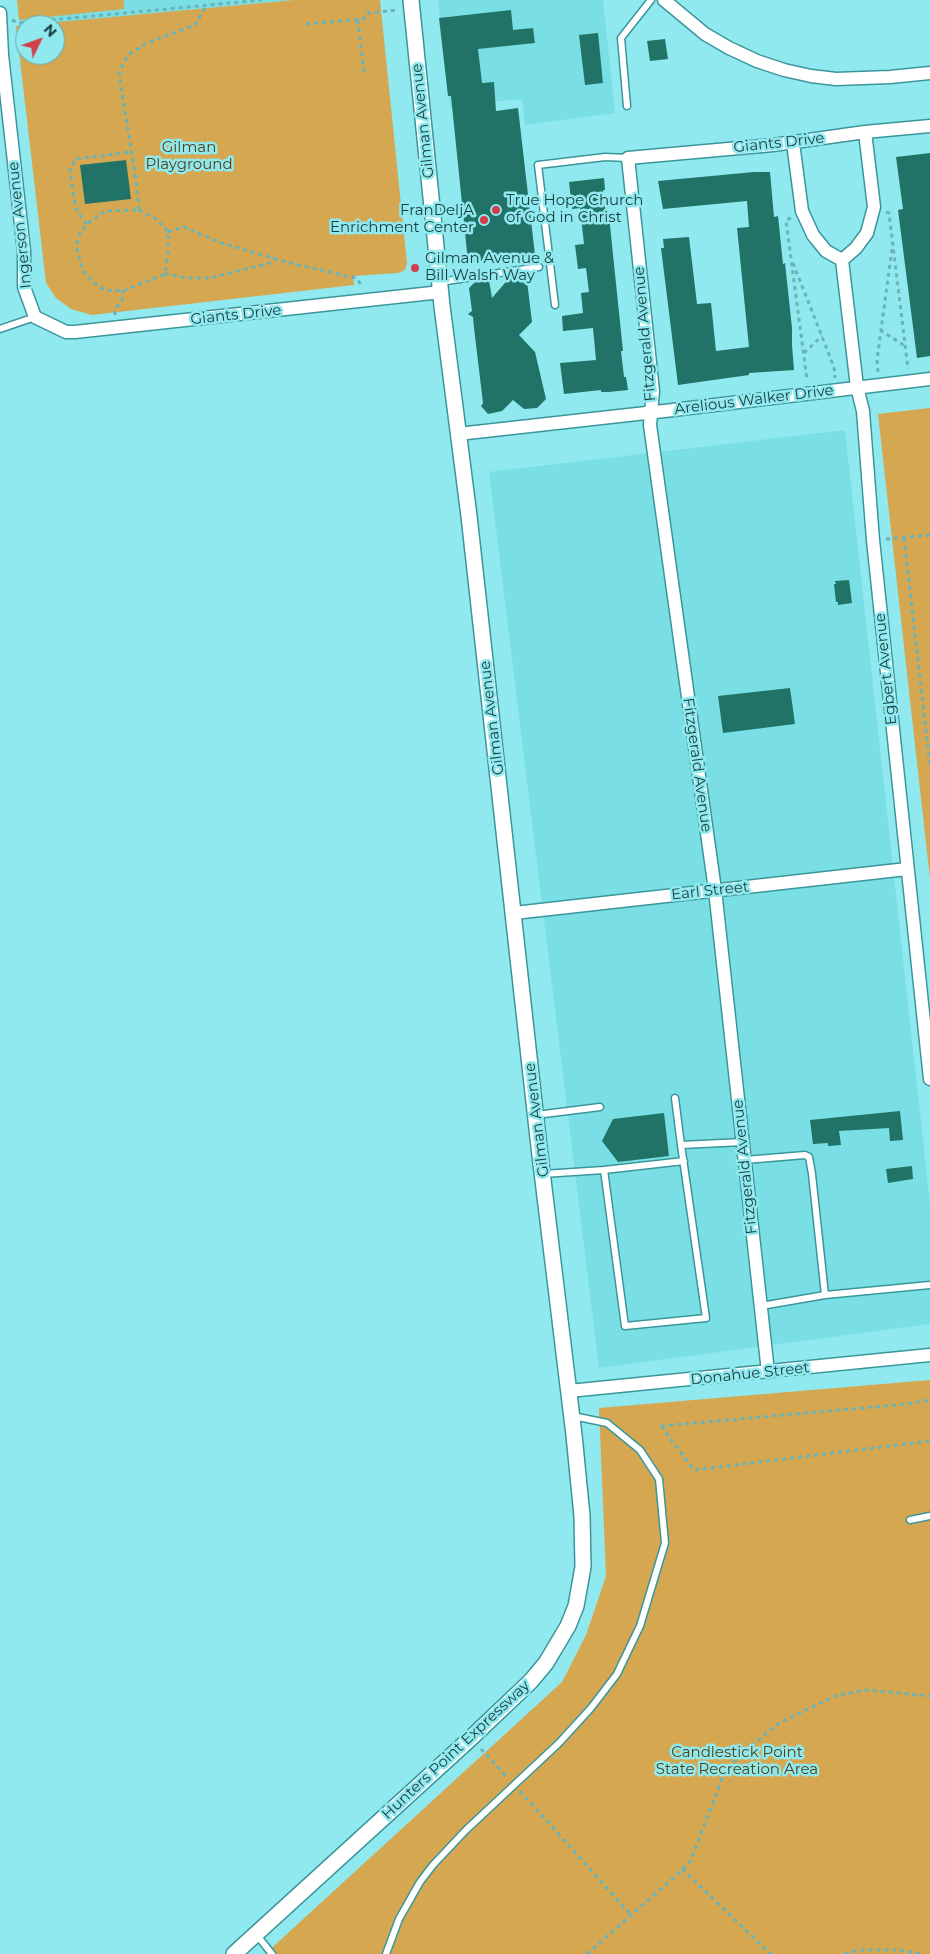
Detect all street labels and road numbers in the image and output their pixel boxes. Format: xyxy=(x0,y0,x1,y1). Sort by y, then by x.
street label: Gilman Avenue xyxy=(408,63,438,179)
street label: Giants Drive xyxy=(733,129,825,157)
street label: Ingerson Avenue xyxy=(4,161,36,289)
street label: Fitzgerald Avenue xyxy=(630,266,660,402)
street label: Giants Drive xyxy=(190,301,282,329)
street label: Arelious Walker Drive xyxy=(673,381,835,419)
street label: Egbert Avenue xyxy=(871,612,901,726)
street label: Gilman Avenue xyxy=(476,660,508,776)
street label: Fitzgerald Avenue xyxy=(679,697,715,833)
street label: Earl Street xyxy=(670,878,750,904)
street label: Gilman Avenue xyxy=(521,1062,553,1178)
street label: Fitzgerald Avenue xyxy=(729,1099,761,1235)
street label: Donahue Street xyxy=(690,1359,810,1389)
street label: Hunters Point Expressway xyxy=(378,1677,534,1823)

